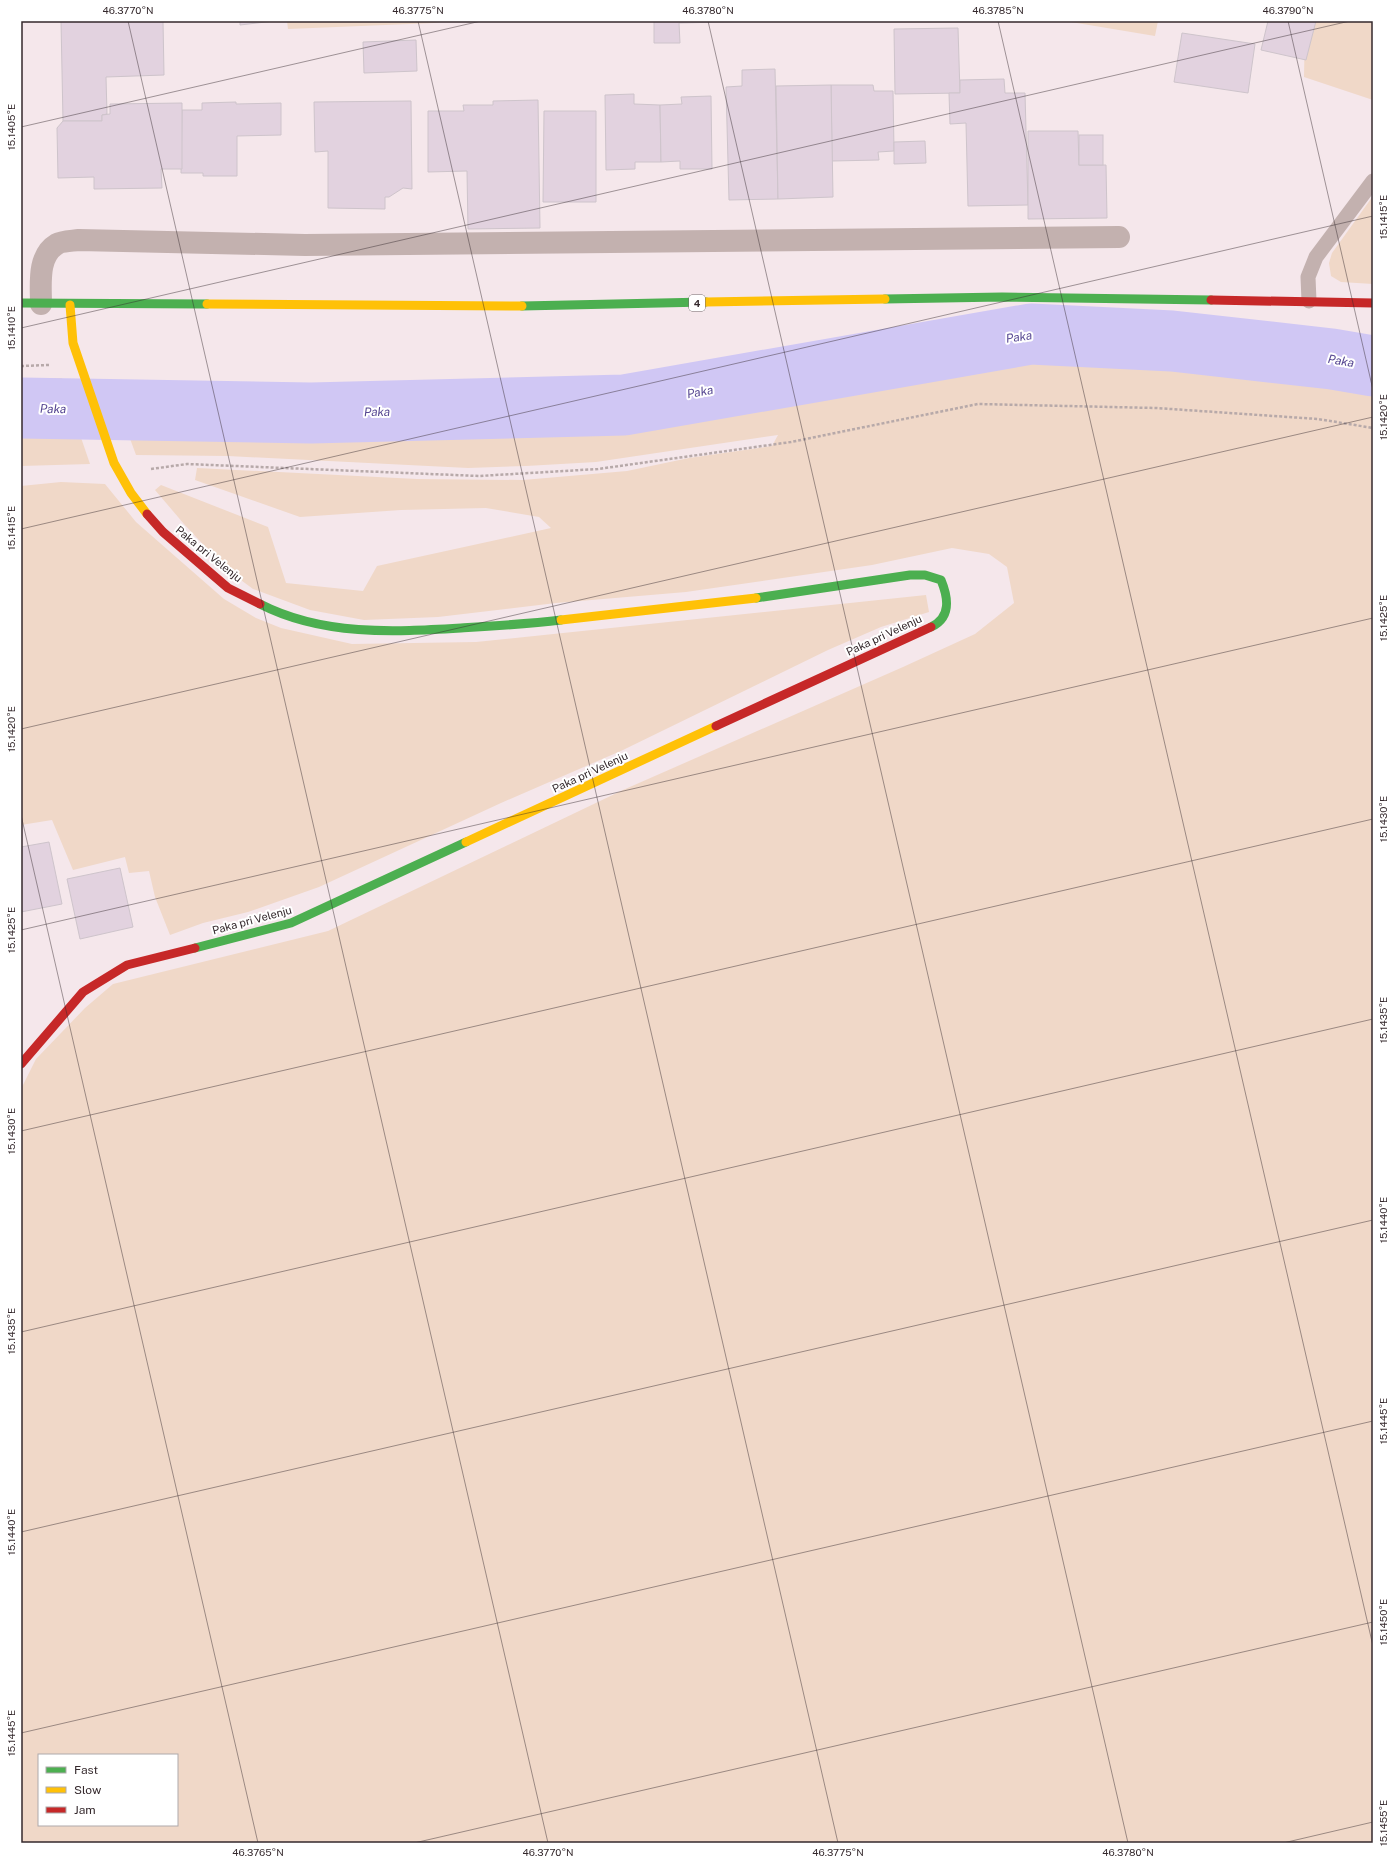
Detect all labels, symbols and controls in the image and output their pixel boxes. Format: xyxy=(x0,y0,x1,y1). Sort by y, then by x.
text: 46.3770°N xyxy=(102,4,154,16)
text: 46.3775°N xyxy=(392,4,444,16)
text: 46.3780°N xyxy=(682,4,734,16)
text: 46.3785°N xyxy=(972,4,1024,16)
text: 46.3790°N xyxy=(1262,4,1314,16)
text: 15.1405°E xyxy=(5,104,17,150)
text: 15.1415°E xyxy=(1377,195,1389,239)
road number: 4 xyxy=(689,295,705,311)
text: 15.1410°E xyxy=(5,306,17,350)
water label: Paka xyxy=(1005,328,1033,346)
water label: Paka xyxy=(1327,352,1355,370)
water label: Paka xyxy=(686,383,714,401)
text: 15.1420°E xyxy=(1377,394,1389,440)
water label: Paka xyxy=(40,402,66,416)
water label: Paka xyxy=(364,405,390,419)
text: 15.1415°E xyxy=(5,506,17,550)
street label: Paka pri Velenju xyxy=(173,524,245,584)
text: 15.1425°E xyxy=(1377,595,1389,641)
street label: Paka pri Velenju xyxy=(844,612,924,658)
text: 15.1420°E xyxy=(5,706,17,752)
street label: Paka pri Velenju xyxy=(550,749,630,795)
text: 15.1430°E xyxy=(1377,796,1389,842)
street label: Paka pri Velenju xyxy=(211,904,293,936)
text: 15.1425°E xyxy=(5,907,17,953)
text: 15.1435°E xyxy=(1377,997,1389,1043)
text: 15.1430°E xyxy=(5,1108,17,1154)
text: 15.1440°E xyxy=(1377,1197,1389,1243)
text: 15.1435°E xyxy=(5,1308,17,1354)
text: 15.1445°E xyxy=(1377,1398,1389,1444)
text: 15.1440°E xyxy=(5,1509,17,1555)
text: 15.1450°E xyxy=(1377,1599,1389,1645)
text: 15.1445°E xyxy=(5,1710,17,1756)
legend xyxy=(38,1754,178,1826)
text: Fast xyxy=(74,1763,99,1777)
text: Slow xyxy=(74,1783,102,1797)
text: 15.1455°E xyxy=(1377,1800,1389,1846)
text: Jam xyxy=(74,1803,96,1817)
text: 46.3765°N xyxy=(232,1846,284,1858)
text: 46.3770°N xyxy=(522,1846,574,1858)
text: 46.3775°N xyxy=(812,1846,864,1858)
text: 46.3780°N xyxy=(1102,1846,1154,1858)

